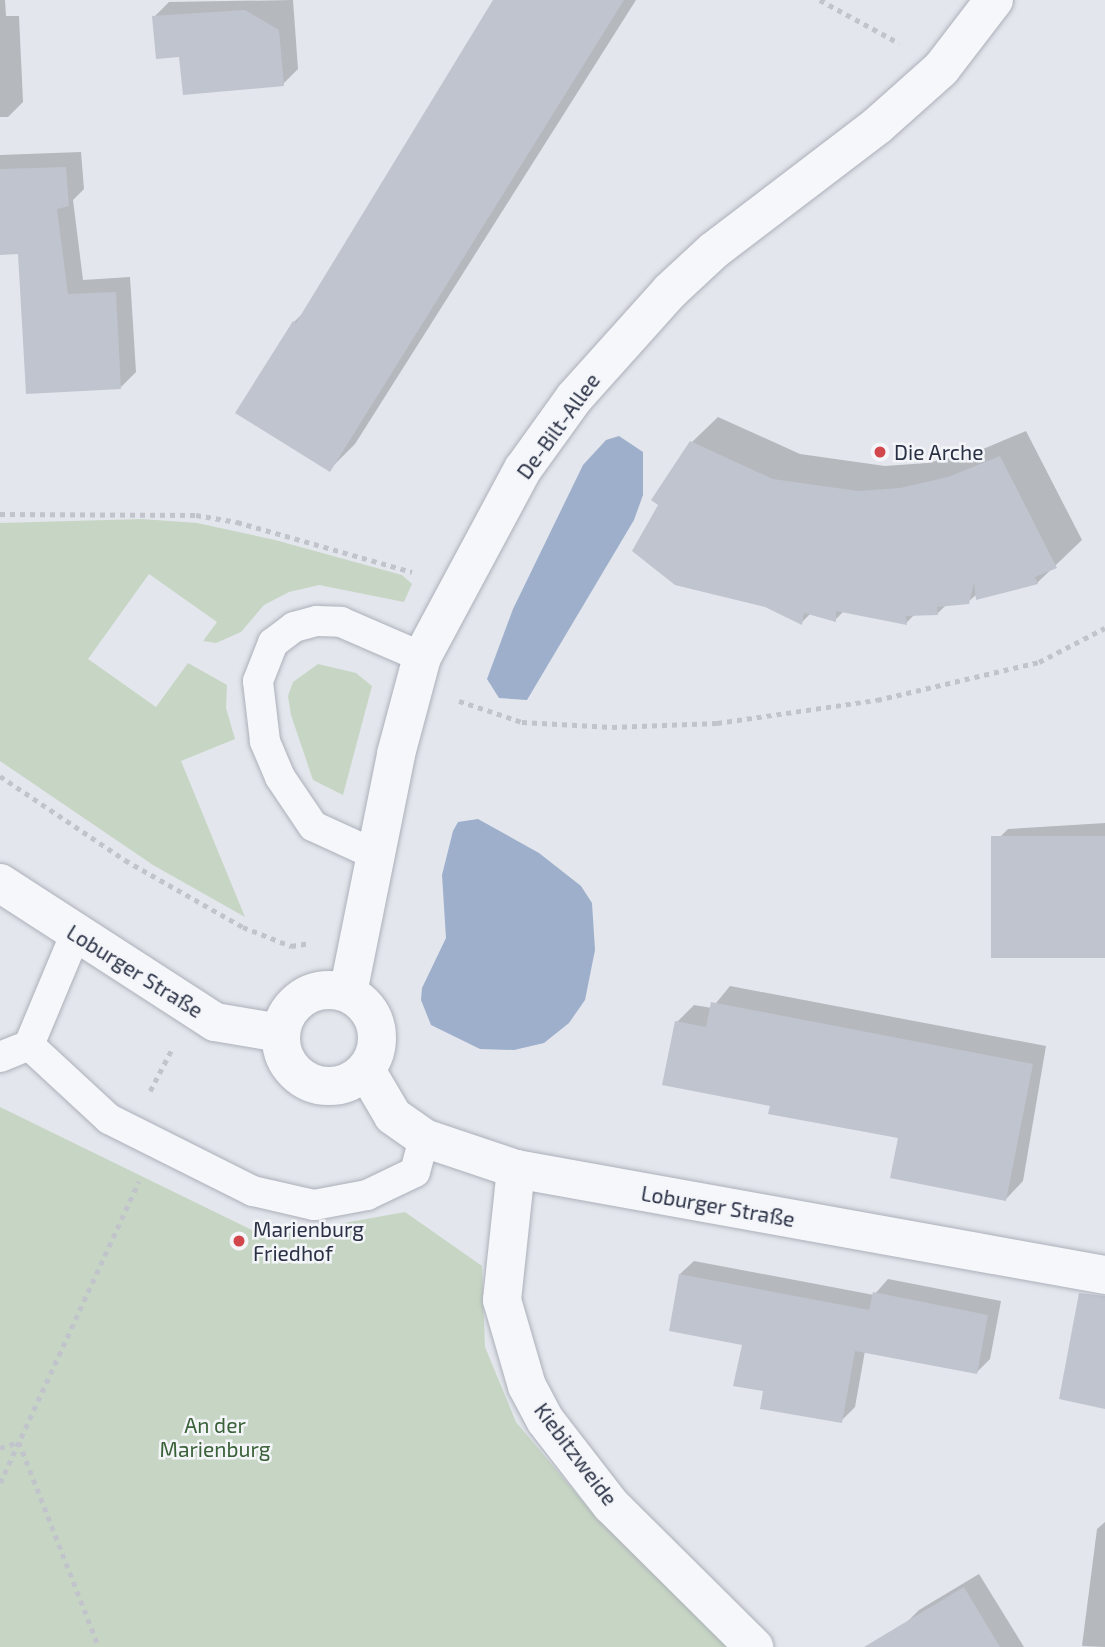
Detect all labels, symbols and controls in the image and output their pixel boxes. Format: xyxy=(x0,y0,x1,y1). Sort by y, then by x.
street label: De-Bilt-Allee xyxy=(511,368,605,484)
place label: Die Arche xyxy=(894,439,984,465)
marker: Die Arche xyxy=(872,444,888,460)
street label: Loburger Straße xyxy=(62,919,208,1023)
street label: Loburger Straße xyxy=(639,1180,797,1232)
place label: Marienburg Friedhof xyxy=(253,1216,364,1266)
marker: Marienburg Friedhof xyxy=(231,1233,247,1249)
street label: Kiebitzweide xyxy=(529,1398,623,1510)
park label: An der Marienburg xyxy=(159,1412,271,1462)

